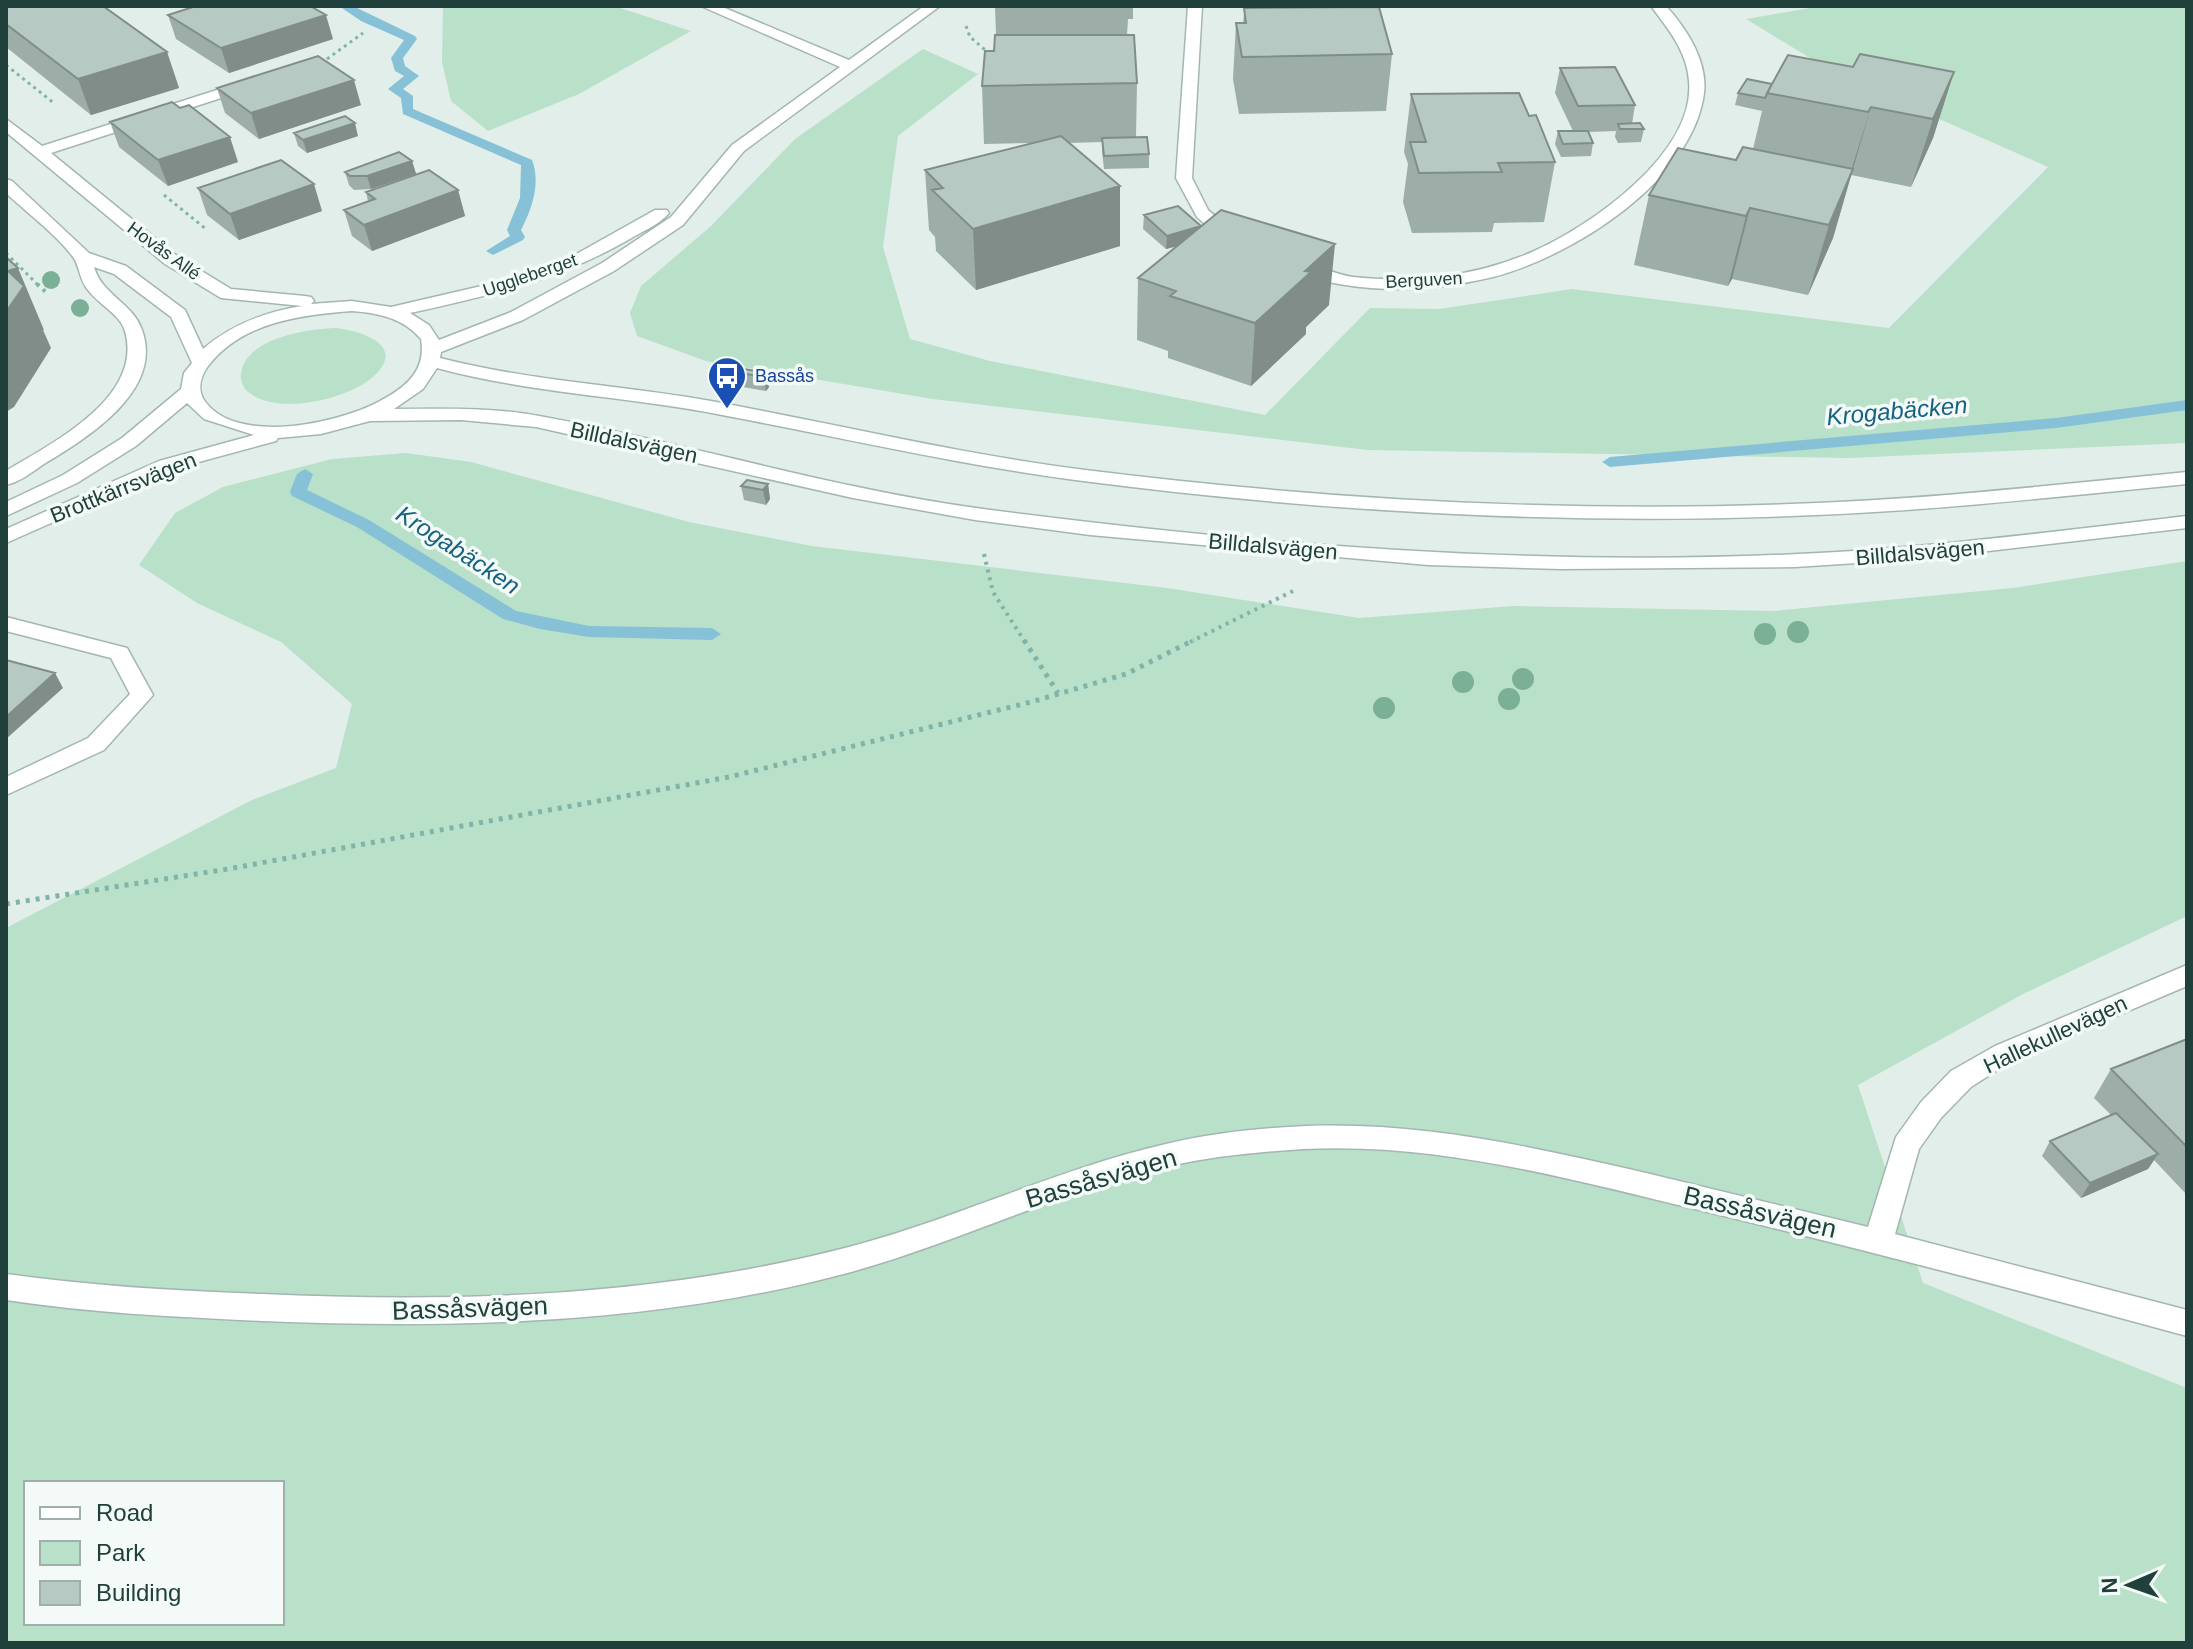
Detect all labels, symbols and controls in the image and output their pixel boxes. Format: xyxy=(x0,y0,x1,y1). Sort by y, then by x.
street label: Hovås Allé xyxy=(124,218,204,284)
street label: Uggleberget xyxy=(480,250,580,300)
street label: Berguven xyxy=(1385,268,1463,292)
bus stop icon: Bassås xyxy=(706,355,748,410)
place label: Bassås xyxy=(755,366,814,386)
water label: Krogabäcken xyxy=(1825,391,1969,430)
street label: Billdalsvägen xyxy=(568,417,700,468)
street label: Brottkärrsvägen xyxy=(47,447,200,528)
water label: Krogabäcken xyxy=(392,500,525,599)
street label: Billdalsvägen xyxy=(1207,528,1339,565)
street label: Billdalsvägen xyxy=(1854,534,1986,571)
street label: Hallekullevägen xyxy=(1980,990,2131,1079)
street label: Bassåsvägen xyxy=(1022,1142,1180,1214)
street label: Bassåsvägen xyxy=(1681,1180,1839,1244)
street label: Bassåsvägen xyxy=(391,1290,549,1326)
legend xyxy=(24,1481,284,1625)
text: Road xyxy=(96,1499,153,1526)
text: Park xyxy=(96,1539,146,1566)
north arrow xyxy=(2089,1545,2169,1625)
text: N xyxy=(2097,1577,2122,1594)
text: Building xyxy=(96,1579,181,1606)

